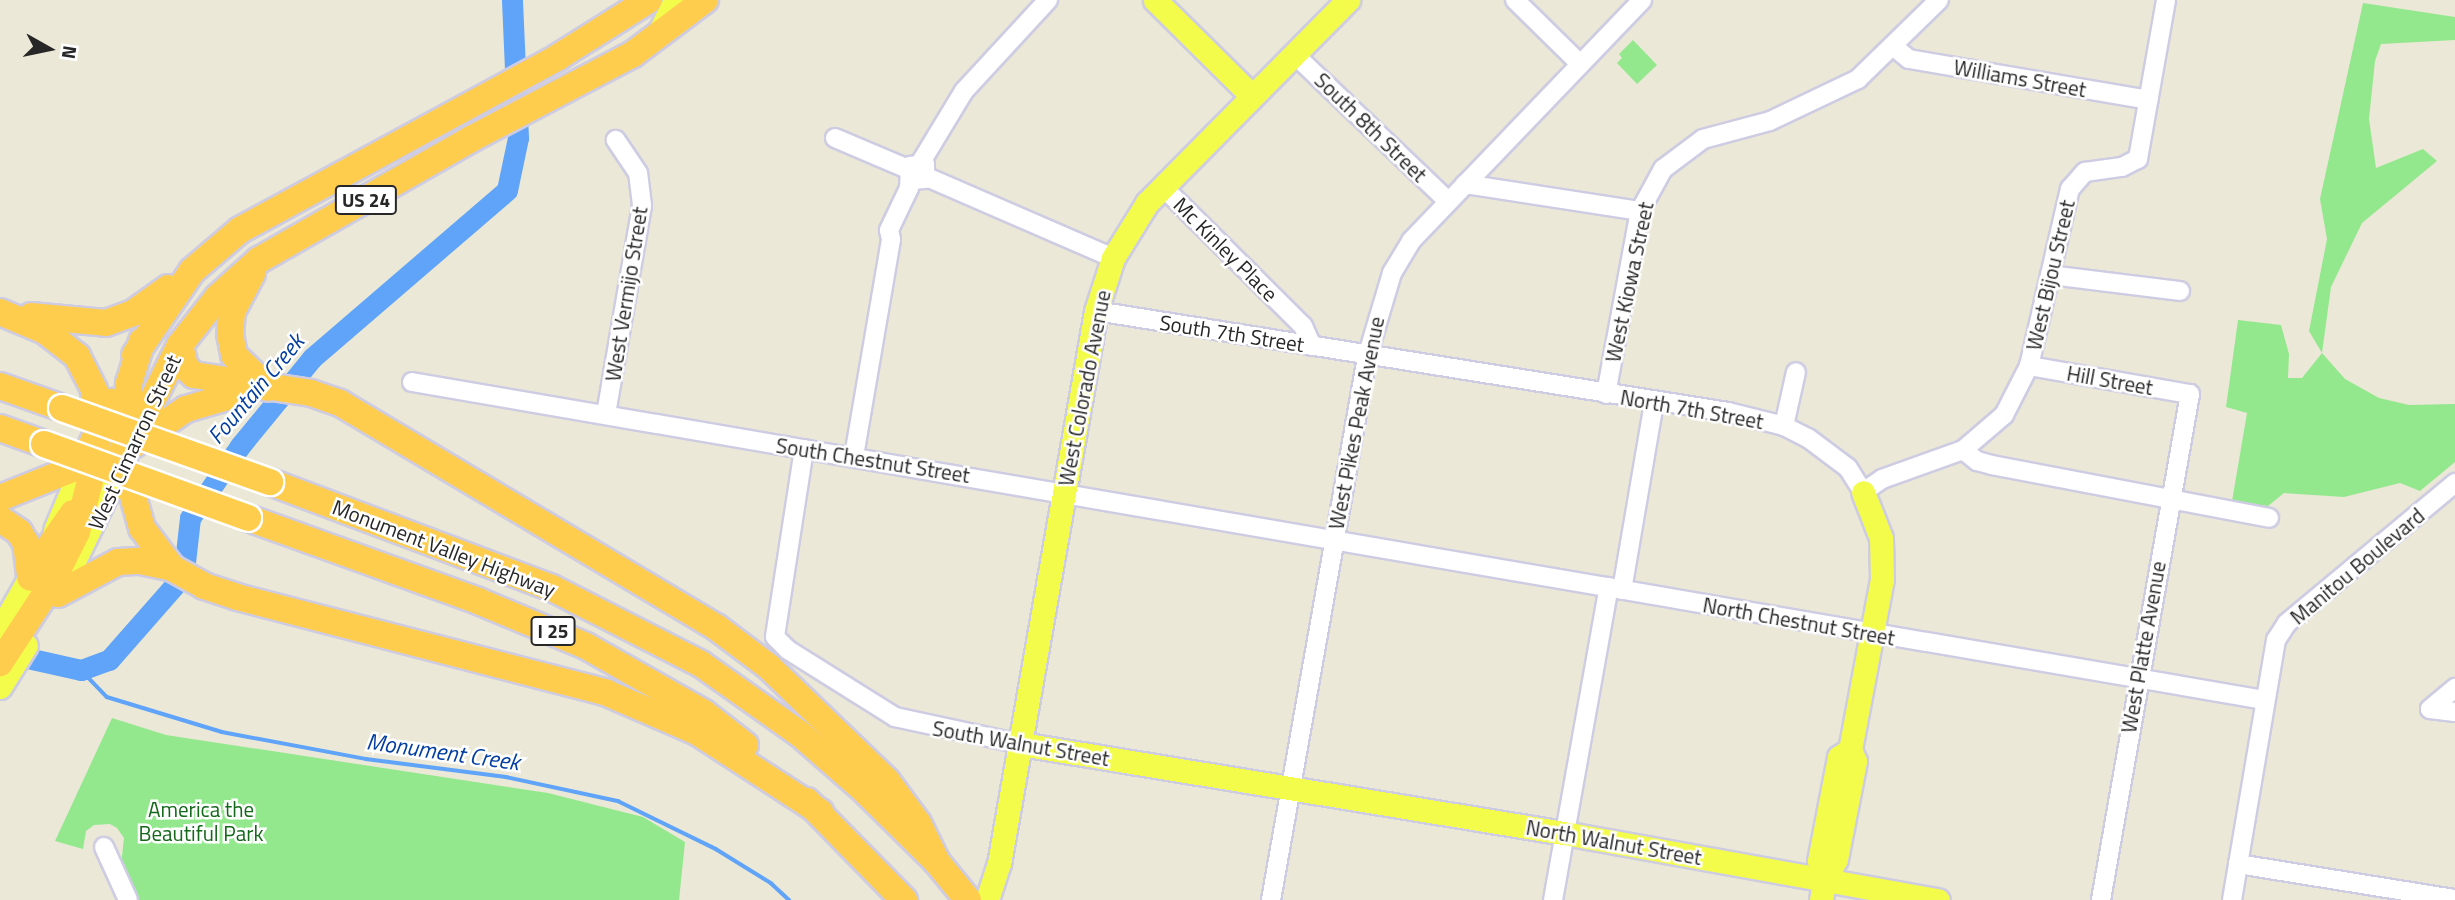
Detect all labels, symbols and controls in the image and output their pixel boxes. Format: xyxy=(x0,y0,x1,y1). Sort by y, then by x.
north arrow xyxy=(14,14,84,84)
text: N xyxy=(55,44,86,61)
street label: Williams Street xyxy=(1952,54,2088,102)
street label: South 8th Street xyxy=(1310,67,1432,187)
road number: US 24 xyxy=(334,184,398,216)
street label: Mc Kinley Place xyxy=(1169,192,1283,306)
street label: West Bijou Street xyxy=(2020,197,2080,353)
street label: West Kiowa Street xyxy=(1600,200,1658,364)
street label: West Vermijo Street xyxy=(600,205,652,383)
street label: West Colorado Avenue xyxy=(1053,288,1115,488)
street label: South 7th Street xyxy=(1158,309,1306,357)
street label: West Pikes Peak Avenue xyxy=(1323,314,1389,532)
water label: Fountain Creek xyxy=(202,328,310,450)
street label: West Cimarron Street xyxy=(82,351,186,533)
street label: Hill Street xyxy=(2065,360,2155,400)
street label: North 7th Street xyxy=(1618,384,1766,434)
street label: South Chestnut Street xyxy=(774,432,972,488)
street label: Monument Valley Highway xyxy=(329,494,559,602)
street label: Manitou Boulevard xyxy=(2285,503,2429,629)
street label: West Platte Avenue xyxy=(2115,559,2171,735)
street label: North Chestnut Street xyxy=(1701,592,1897,650)
road number: I 25 xyxy=(530,616,576,646)
street label: South Walnut Street xyxy=(931,715,1111,771)
water label: Monument Creek xyxy=(365,728,521,776)
park label: America the Beautiful Park xyxy=(139,796,263,846)
street label: North Walnut Street xyxy=(1524,814,1704,870)

